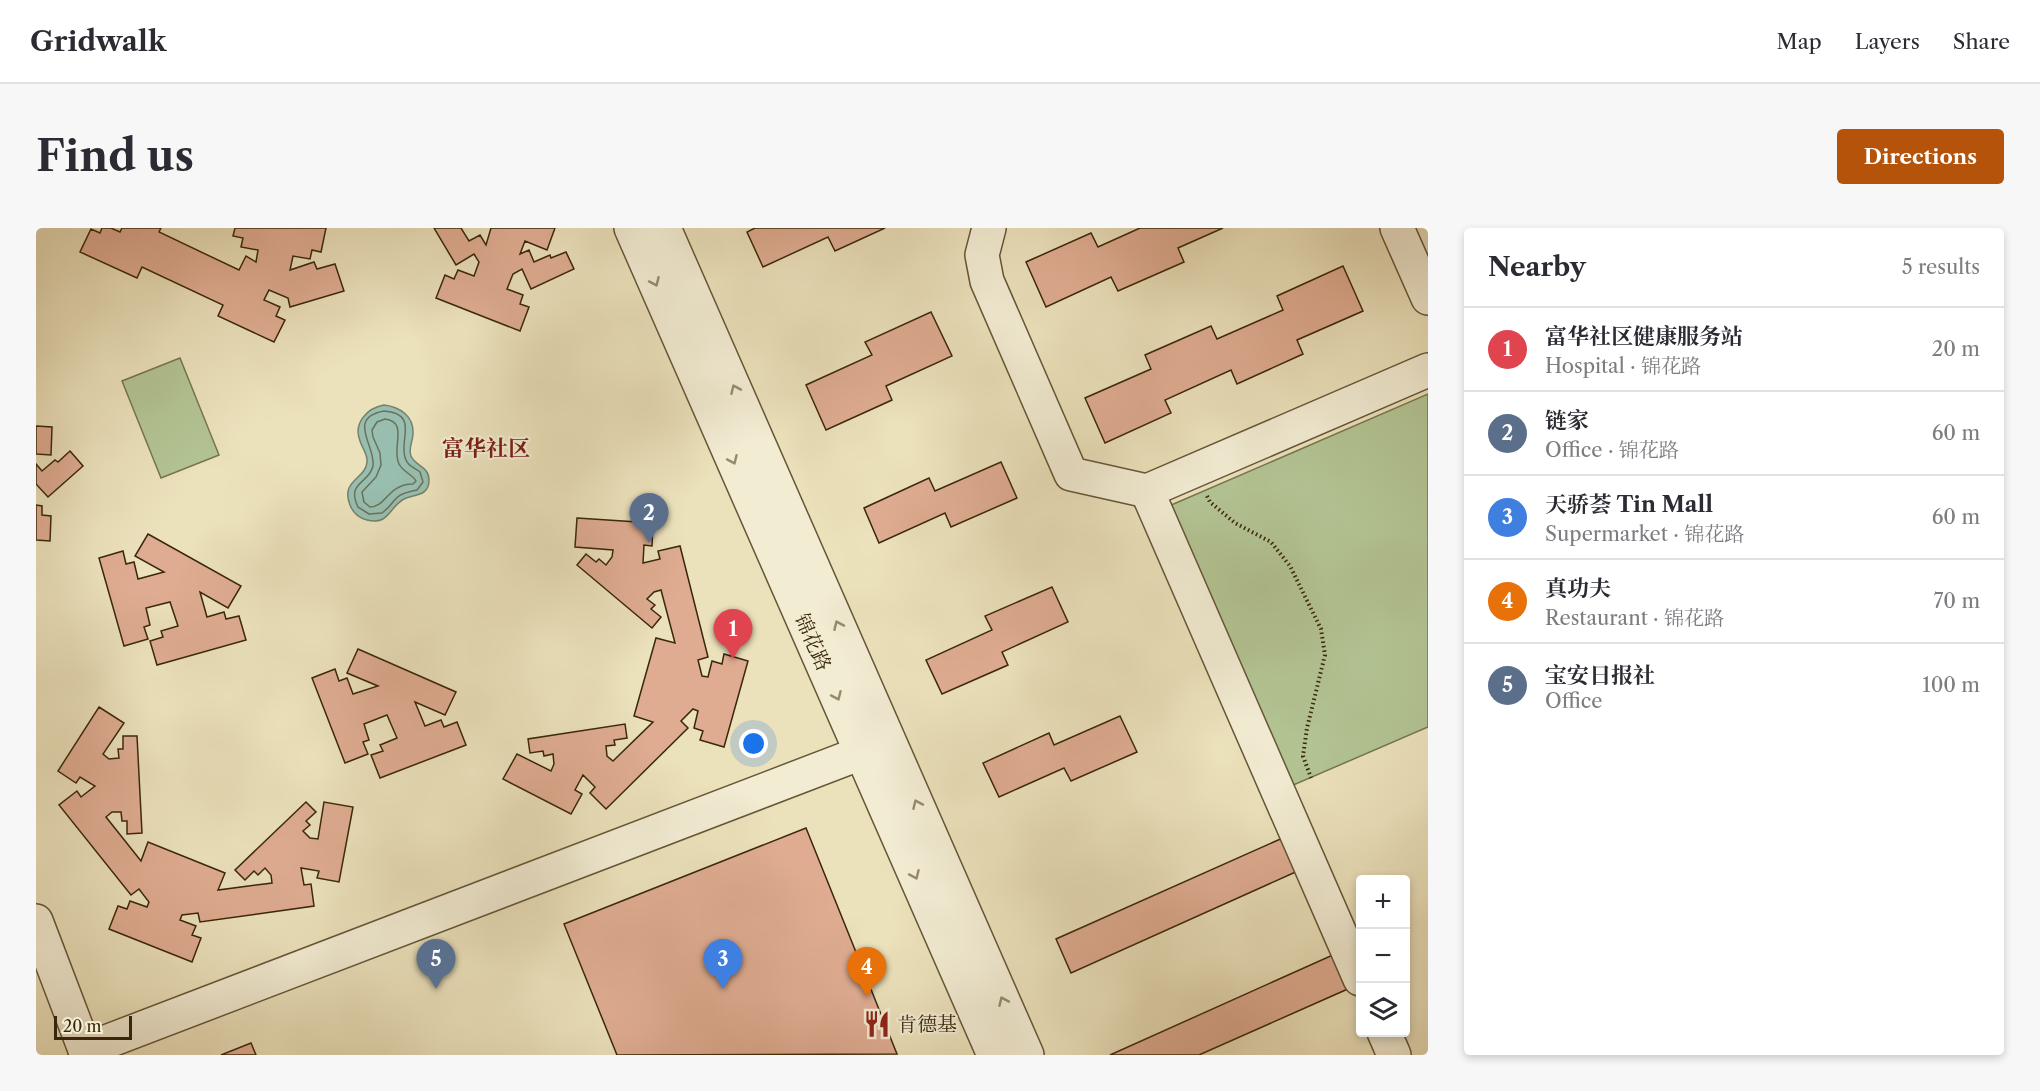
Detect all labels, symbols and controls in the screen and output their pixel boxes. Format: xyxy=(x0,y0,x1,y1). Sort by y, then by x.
text: Gridwalk xyxy=(30,24,166,58)
text: Map xyxy=(1777,29,1822,54)
text: Layers xyxy=(1855,29,1920,54)
text: Share xyxy=(1953,29,2010,54)
button: Directions xyxy=(1837,129,2004,184)
text: Find us xyxy=(36,130,194,182)
text: Nearby xyxy=(1488,251,1586,283)
text: 5 results xyxy=(1902,255,1980,279)
one-way arrow xyxy=(647,275,659,286)
text: 富华社区健康服务站 xyxy=(1545,323,1743,350)
text: 1 xyxy=(1503,337,1512,361)
text: 20 m xyxy=(1932,337,1980,361)
text: Hospital · 锦花路 xyxy=(1545,354,1701,378)
one-way arrow xyxy=(730,384,742,395)
text: 链家 xyxy=(1545,407,1589,434)
text: 2 xyxy=(1502,421,1513,445)
text: 60 m xyxy=(1932,421,1980,445)
district label: 富华社区 xyxy=(442,435,530,462)
text: Office · 锦花路 xyxy=(1545,438,1679,462)
one-way arrow xyxy=(726,454,738,465)
text: 天骄荟 Tin Mall xyxy=(1545,491,1713,518)
pin: 2 xyxy=(630,494,668,543)
text: 3 xyxy=(1502,505,1513,529)
text: 60 m xyxy=(1932,505,1980,529)
text: Supermarket · 锦花路 xyxy=(1545,522,1744,546)
text: 真功夫 xyxy=(1545,575,1611,602)
text: 4 xyxy=(1502,589,1513,613)
text: 70 m xyxy=(1934,589,1980,613)
text: Restaurant · 锦花路 xyxy=(1545,606,1724,630)
pin: 1 xyxy=(714,610,752,659)
street label: 锦花路 xyxy=(790,610,836,674)
one-way arrow xyxy=(834,620,846,631)
text: 宝安日报社 xyxy=(1545,662,1655,689)
text: 5 xyxy=(1502,673,1513,697)
text: 100 m xyxy=(1922,673,1980,697)
text: Office xyxy=(1545,689,1603,713)
one-way arrow xyxy=(829,690,841,701)
your location xyxy=(739,729,768,758)
one-way arrow xyxy=(912,799,924,810)
one-way arrow xyxy=(908,869,920,880)
map controls xyxy=(1356,875,1410,1037)
button: + xyxy=(1356,875,1410,929)
button: − xyxy=(1356,929,1410,983)
pin: 5 xyxy=(416,940,456,989)
pin: 3 xyxy=(704,940,742,989)
pin: 4 xyxy=(848,948,886,997)
button: layers xyxy=(1356,983,1410,1037)
one-way arrow xyxy=(999,997,1011,1008)
restaurant icon: 肯德基 xyxy=(862,1009,892,1039)
place label: 肯德基 xyxy=(897,1012,957,1036)
scale bar xyxy=(54,1013,132,1040)
text: 20 m xyxy=(63,1016,102,1036)

